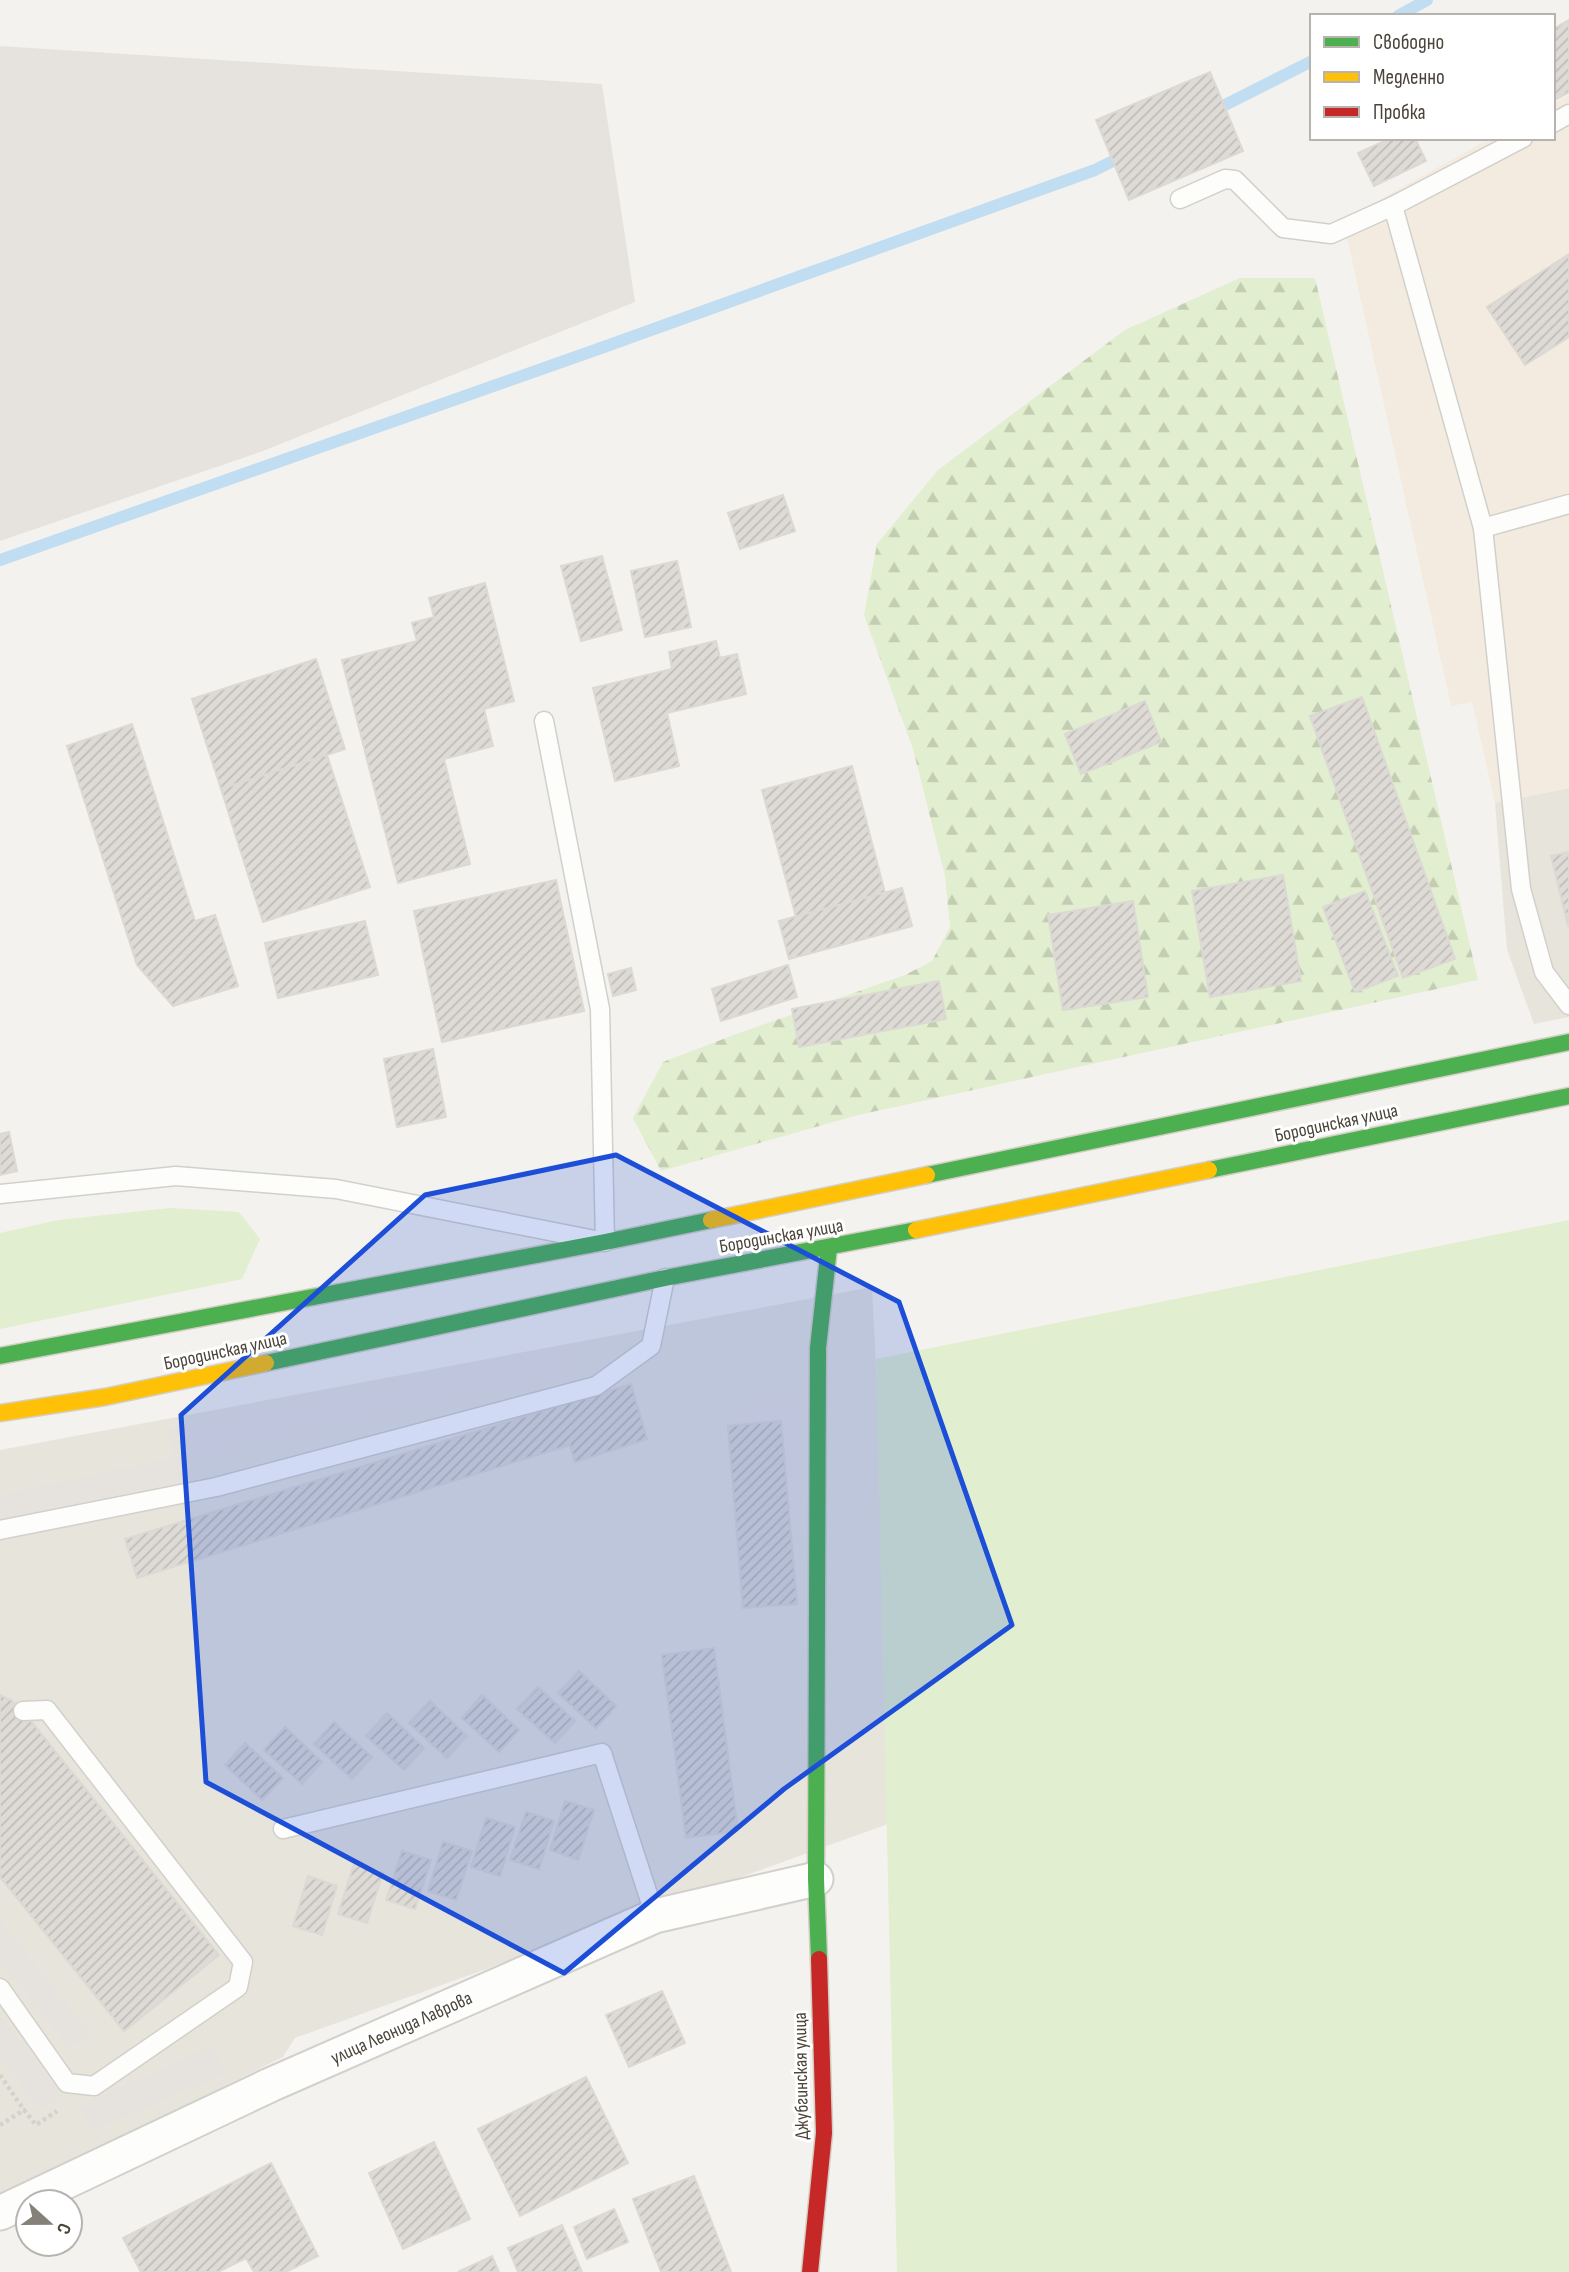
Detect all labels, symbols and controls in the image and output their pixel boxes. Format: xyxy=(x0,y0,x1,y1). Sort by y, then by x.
legend xyxy=(1310,14,1555,140)
text: Свободно xyxy=(1373,30,1444,55)
text: Медленно xyxy=(1373,65,1445,90)
text: Пробка xyxy=(1373,100,1426,125)
street label: Бородинская улица xyxy=(1273,1099,1400,1148)
street label: Бородинская улица xyxy=(718,1214,845,1259)
street label: Бородинская улица xyxy=(162,1327,289,1376)
street label: улица Леонида Лаврова xyxy=(327,1987,476,2070)
street label: Джубгинская улица xyxy=(789,2012,814,2140)
north arrow xyxy=(14,2188,84,2258)
text: С xyxy=(51,2220,76,2237)

